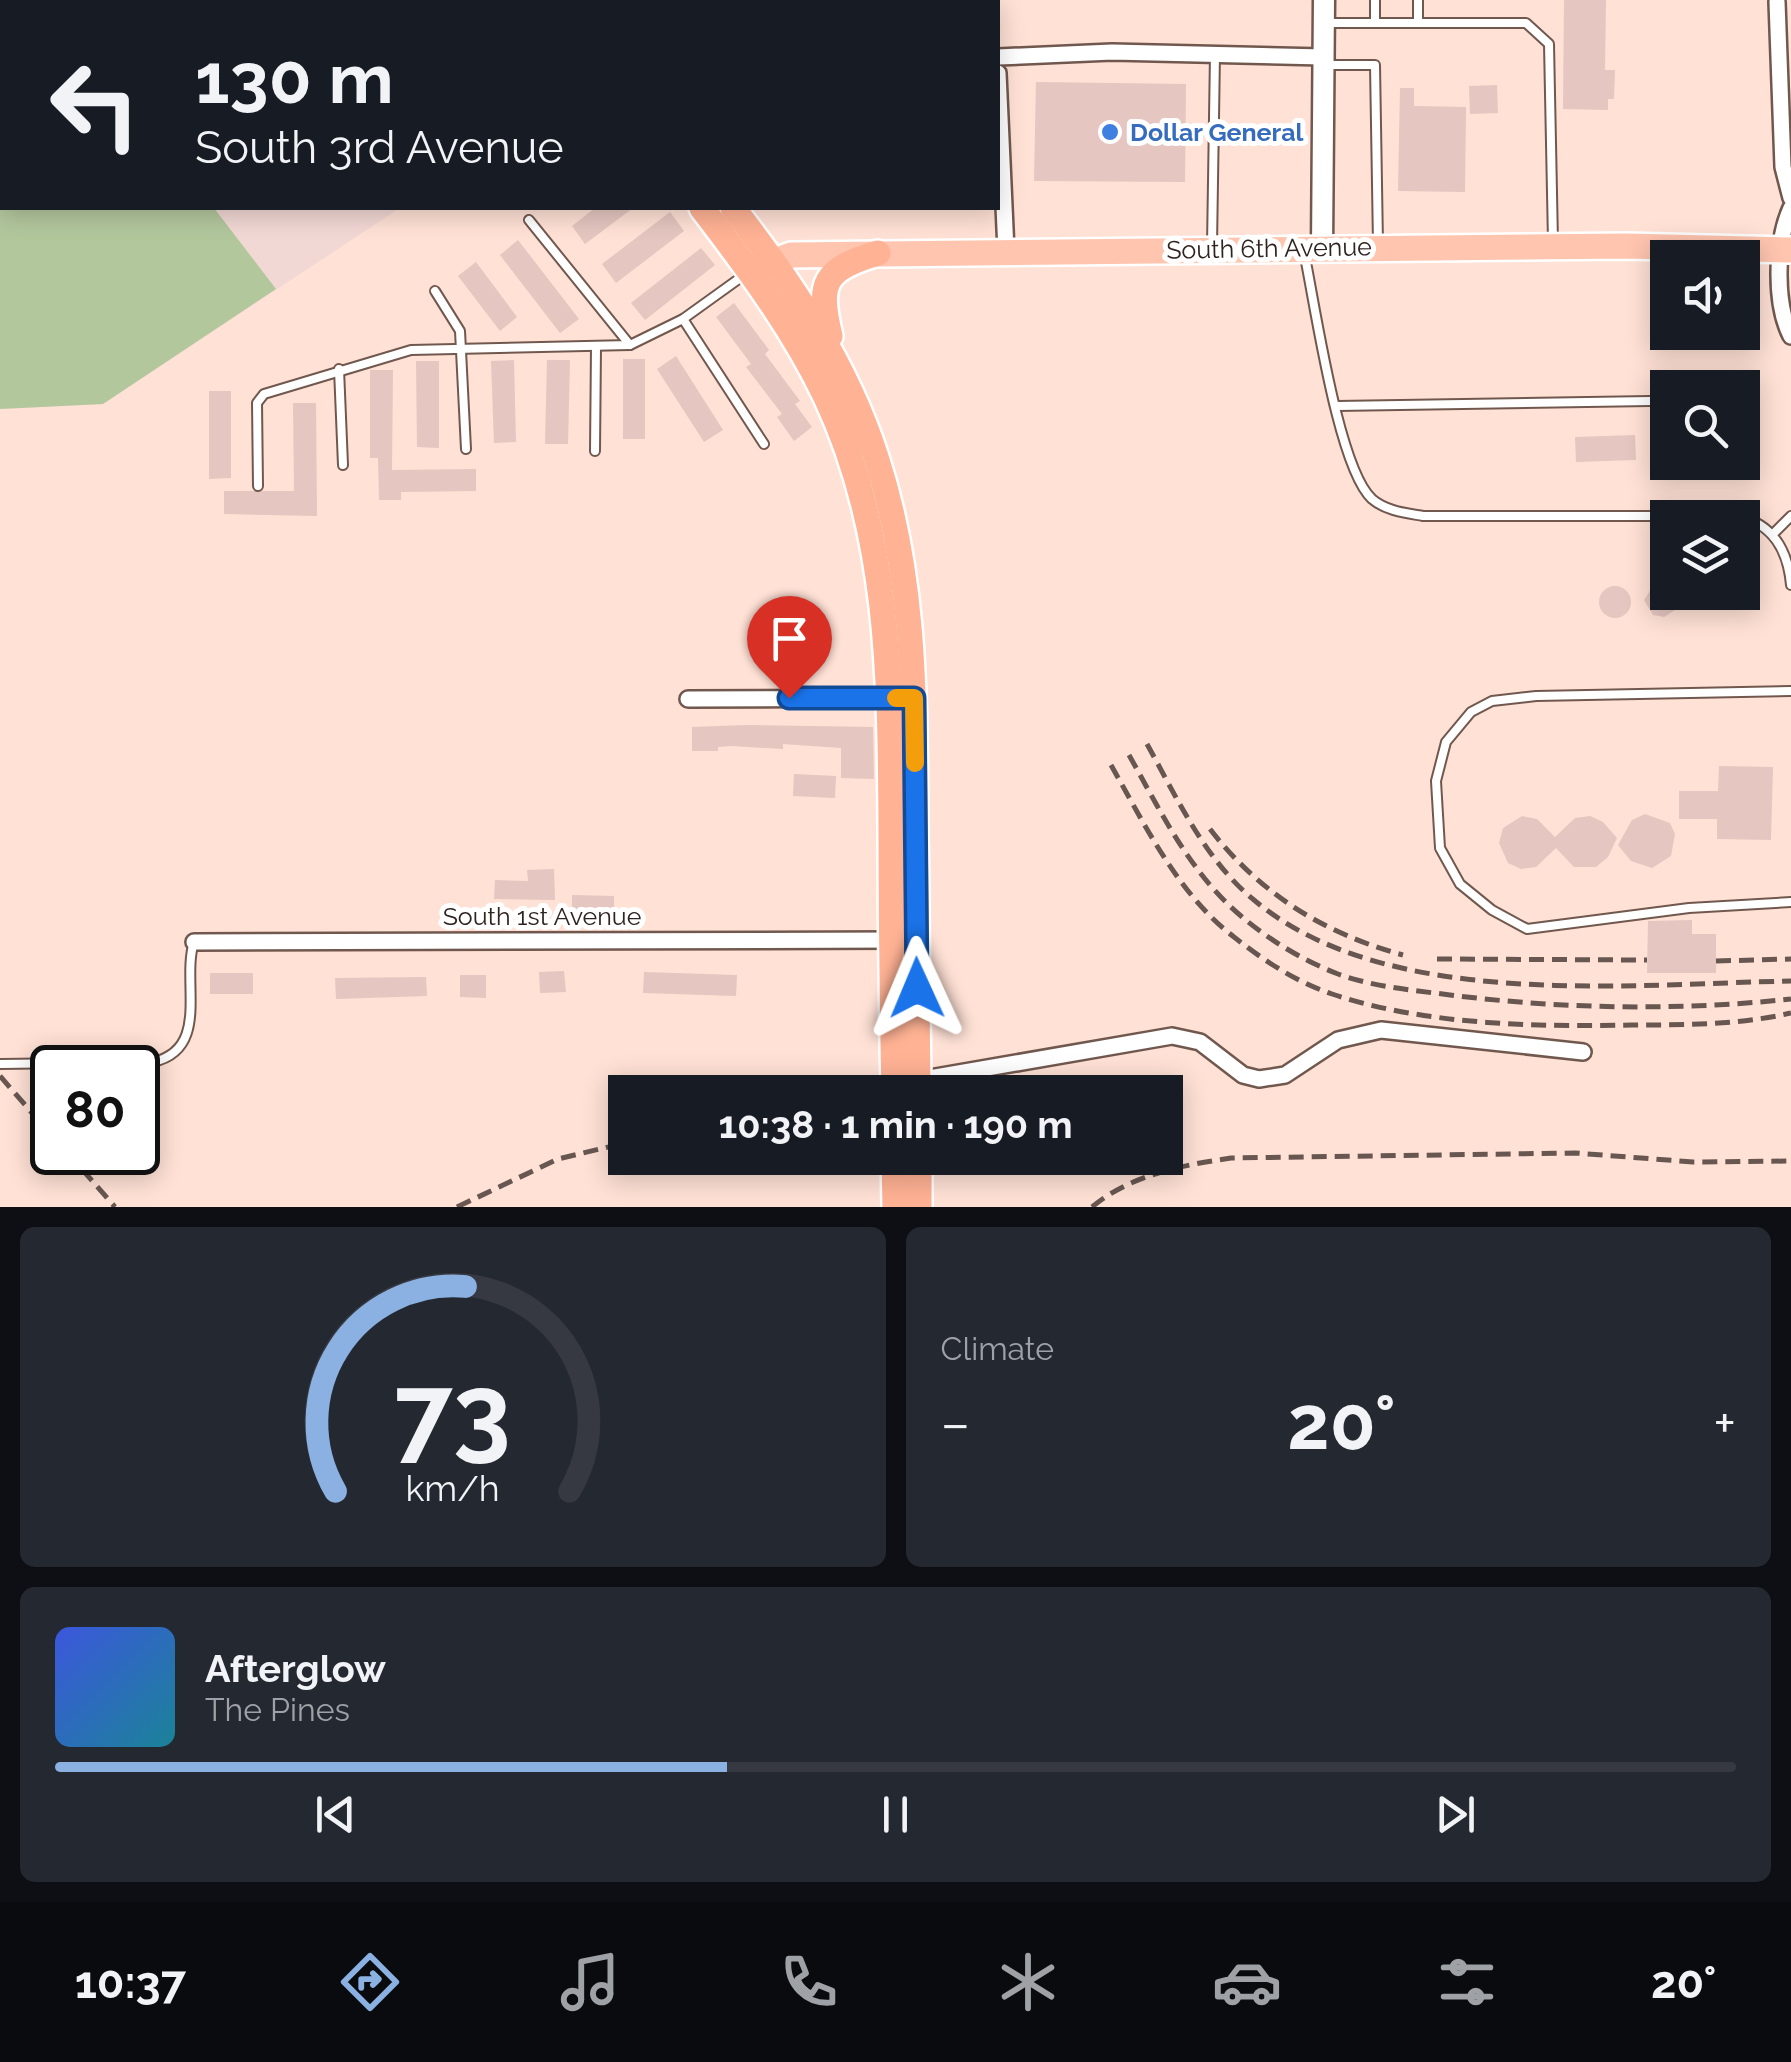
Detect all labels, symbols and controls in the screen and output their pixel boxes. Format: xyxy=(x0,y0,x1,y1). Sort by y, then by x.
text: 130 m xyxy=(195,37,394,119)
icon: left xyxy=(30,40,160,170)
place label: Dollar General xyxy=(1130,117,1304,147)
text: South 3rd Avenue xyxy=(195,121,564,174)
marker: Dollar General xyxy=(1099,121,1121,143)
street label: South 6th Avenue xyxy=(1166,231,1372,265)
map controls xyxy=(1650,240,1760,610)
button: sound xyxy=(1650,240,1760,350)
button: search xyxy=(1650,370,1760,480)
button: layers xyxy=(1650,500,1760,610)
pin xyxy=(747,596,832,699)
icon: arrive xyxy=(762,611,817,666)
street label: South 1st Avenue xyxy=(443,901,641,931)
position arrow xyxy=(865,936,969,1040)
speed limit sign: 80 xyxy=(30,1045,160,1175)
text: 10:38 · 1 min · 190 m xyxy=(718,1102,1073,1147)
text: Climate xyxy=(941,1330,1054,1367)
text: 73 xyxy=(395,1351,511,1473)
text: 20° xyxy=(1287,1378,1396,1467)
text: − xyxy=(941,1391,970,1456)
text: + xyxy=(1713,1391,1736,1456)
text: km/h xyxy=(406,1467,500,1509)
text: Afterglow xyxy=(205,1646,386,1691)
text: The Pines xyxy=(205,1691,350,1728)
icon: previous xyxy=(308,1787,363,1842)
icon: pause xyxy=(868,1787,923,1842)
icon: next xyxy=(1428,1787,1483,1842)
icon: directions xyxy=(335,1947,405,2017)
icon: music xyxy=(555,1947,625,2017)
icon: phone xyxy=(774,1947,844,2017)
icon: climate xyxy=(993,1947,1063,2017)
icon: car xyxy=(1212,1947,1282,2017)
icon: filters xyxy=(1432,1947,1502,2017)
text: 10:37 xyxy=(75,1956,186,2009)
text: 20° xyxy=(1651,1956,1716,2009)

